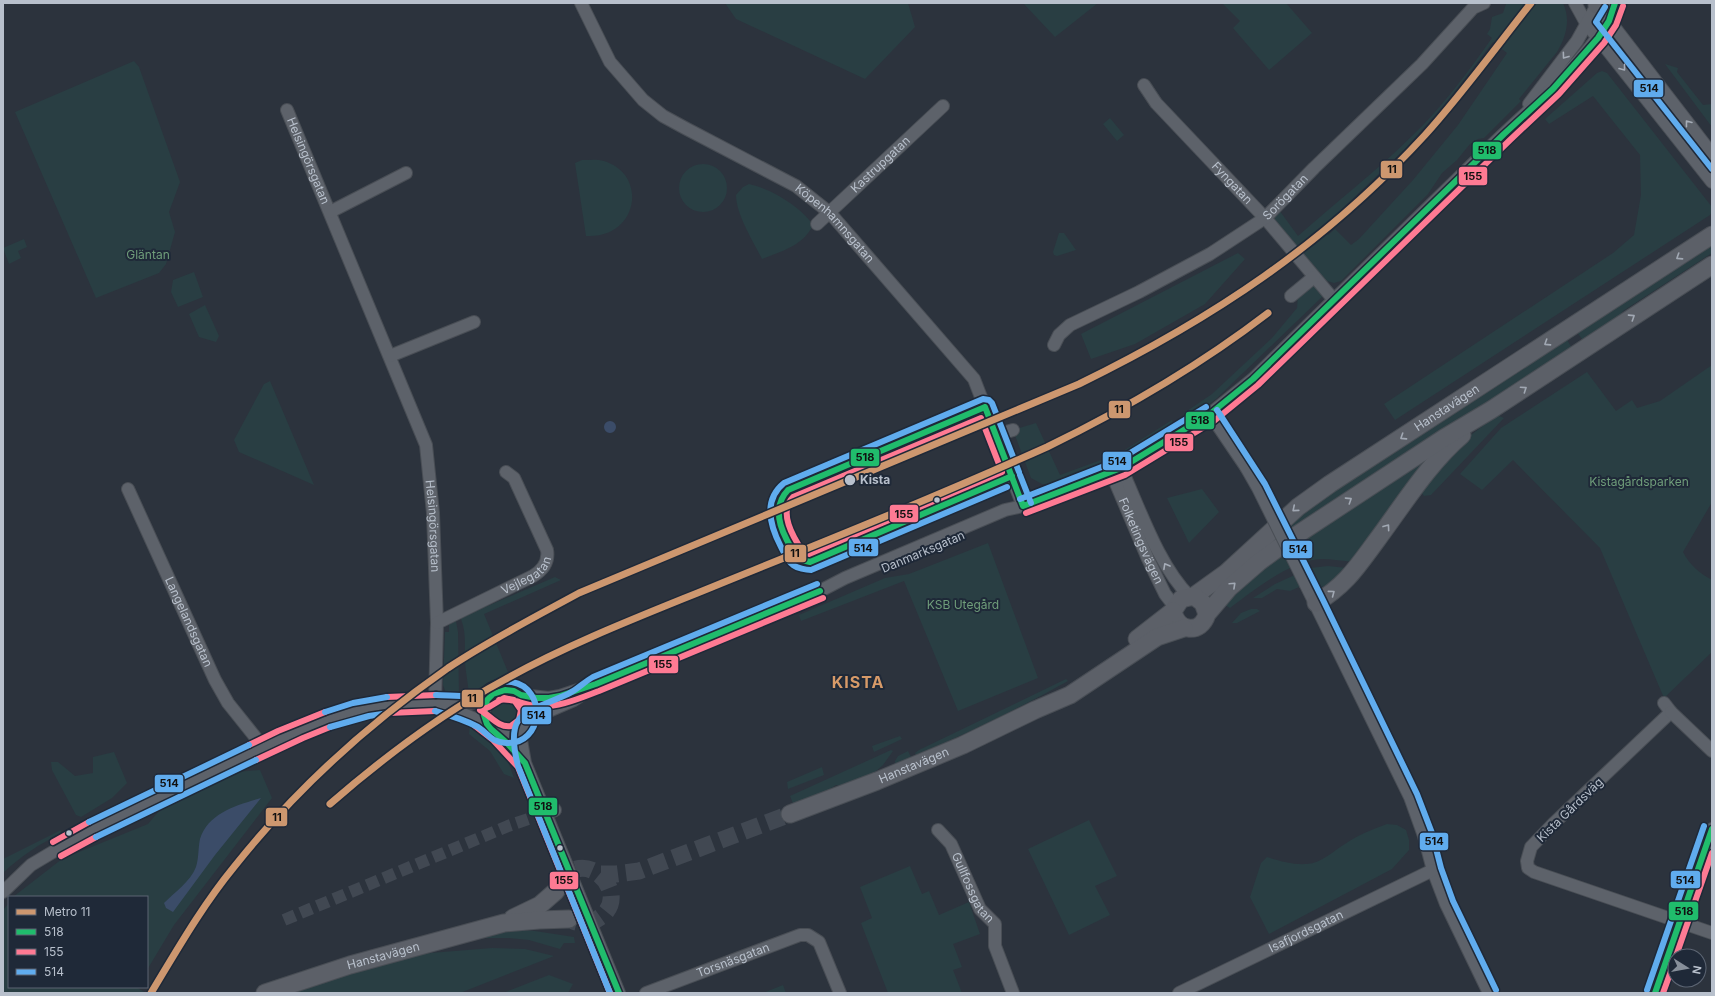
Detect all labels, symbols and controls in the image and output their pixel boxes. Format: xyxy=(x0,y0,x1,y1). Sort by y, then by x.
one-way arrow xyxy=(1562,52,1570,59)
one-way arrow xyxy=(1618,64,1625,71)
line badge: 514 xyxy=(1633,79,1664,98)
text: 514 xyxy=(1639,81,1659,95)
street label: Helsingörsgatan xyxy=(284,115,333,206)
one-way arrow xyxy=(1686,120,1693,127)
street label: Kastrupgatan xyxy=(847,133,913,196)
line badge: 518 xyxy=(1472,141,1502,160)
text: 518 xyxy=(1478,143,1496,157)
street label: Fyngatan xyxy=(1209,159,1256,207)
line badge: 11 xyxy=(1380,160,1403,179)
text: 11 xyxy=(1387,162,1397,176)
line badge: 155 xyxy=(1458,166,1488,186)
text: 155 xyxy=(1464,169,1482,183)
street label: Sorögatan xyxy=(1259,171,1311,223)
street label: Köpenhamnsgatan xyxy=(792,180,878,266)
park label: Gläntan xyxy=(126,247,170,262)
one-way arrow xyxy=(1677,252,1684,259)
one-way arrow xyxy=(1628,314,1635,322)
one-way arrow xyxy=(1544,338,1551,346)
street label: Hanstavägen xyxy=(1411,381,1482,434)
one-way arrow xyxy=(1520,386,1527,394)
line badge: 11 xyxy=(1108,400,1131,419)
text: 11 xyxy=(1114,402,1124,416)
line badge: 518 xyxy=(1185,411,1215,430)
text: 518 xyxy=(1191,413,1209,427)
one-way arrow xyxy=(1400,432,1407,439)
line badge: 155 xyxy=(1164,433,1194,452)
text: 155 xyxy=(1170,435,1188,449)
line badge: 518 xyxy=(850,448,880,467)
text: 518 xyxy=(856,450,874,464)
line badge: 514 xyxy=(1102,451,1132,471)
text: 514 xyxy=(1107,454,1127,468)
place label: Kista xyxy=(860,472,890,487)
marker: Kista xyxy=(843,473,857,487)
park label: Kistagårdsparken xyxy=(1589,474,1689,489)
street label: Helsingörsgatan xyxy=(423,479,443,572)
unlabelled marker xyxy=(932,495,942,505)
street label: Folketingsvägen xyxy=(1116,495,1167,586)
one-way arrow xyxy=(1345,497,1352,505)
line badge: 155 xyxy=(889,504,919,523)
one-way arrow xyxy=(1293,505,1300,512)
text: 155 xyxy=(895,507,913,521)
one-way arrow xyxy=(1382,524,1389,531)
street label: Danmarksgatan xyxy=(879,527,967,576)
line badge: 514 xyxy=(848,538,879,557)
line badge: 514 xyxy=(1282,540,1313,559)
text: 514 xyxy=(853,541,873,555)
text: 514 xyxy=(1288,542,1308,556)
line badge: 11 xyxy=(784,544,807,563)
text: 11 xyxy=(790,546,800,560)
street label: Vejlegatan xyxy=(498,555,554,598)
one-way arrow xyxy=(1164,563,1171,570)
street label: Langelandsgatan xyxy=(162,574,216,669)
one-way arrow xyxy=(1228,582,1236,590)
one-way arrow xyxy=(1327,591,1334,598)
park label: KSB Utegård xyxy=(927,597,999,612)
line badge: 155 xyxy=(648,655,679,674)
text: 155 xyxy=(654,657,672,671)
district label: KISTA xyxy=(832,672,884,692)
line badge: 11 xyxy=(461,689,484,708)
text: 11 xyxy=(467,691,477,705)
line badge: 514 xyxy=(521,706,552,725)
text: 514 xyxy=(526,708,546,722)
street label: Hanstavägen xyxy=(876,744,951,786)
line badge: 514 xyxy=(154,774,184,793)
street label: Kista Gårdsväg xyxy=(1533,774,1606,845)
text: 514 xyxy=(159,776,179,790)
line badge: 518 xyxy=(528,797,558,816)
text: 518 xyxy=(534,799,552,813)
line badge: 11 xyxy=(265,807,288,827)
text: 11 xyxy=(272,810,282,824)
unlabelled marker xyxy=(64,828,74,838)
line badge: 514 xyxy=(1419,832,1449,851)
text: 514 xyxy=(1424,834,1444,848)
unlabelled marker xyxy=(555,843,565,853)
street label: Gullfossgatan xyxy=(949,850,997,926)
line badge: 514 xyxy=(1670,870,1701,889)
line badge: 155 xyxy=(549,871,579,890)
text: 155 xyxy=(555,873,573,887)
text: 514 xyxy=(1675,873,1695,887)
legend xyxy=(8,896,148,988)
line badge: 518 xyxy=(1668,901,1699,921)
text: Metro 11 xyxy=(44,904,90,919)
text: 518 xyxy=(1675,904,1693,918)
street label: Isafjordsgatan xyxy=(1266,907,1345,955)
text: 518 xyxy=(44,924,64,939)
street label: Hanstavägen xyxy=(345,938,421,972)
street label: Torsnäsgatan xyxy=(694,939,772,980)
text: 155 xyxy=(44,944,63,959)
north arrow xyxy=(1667,948,1707,988)
text: 514 xyxy=(44,964,64,979)
text: N xyxy=(1689,964,1704,975)

